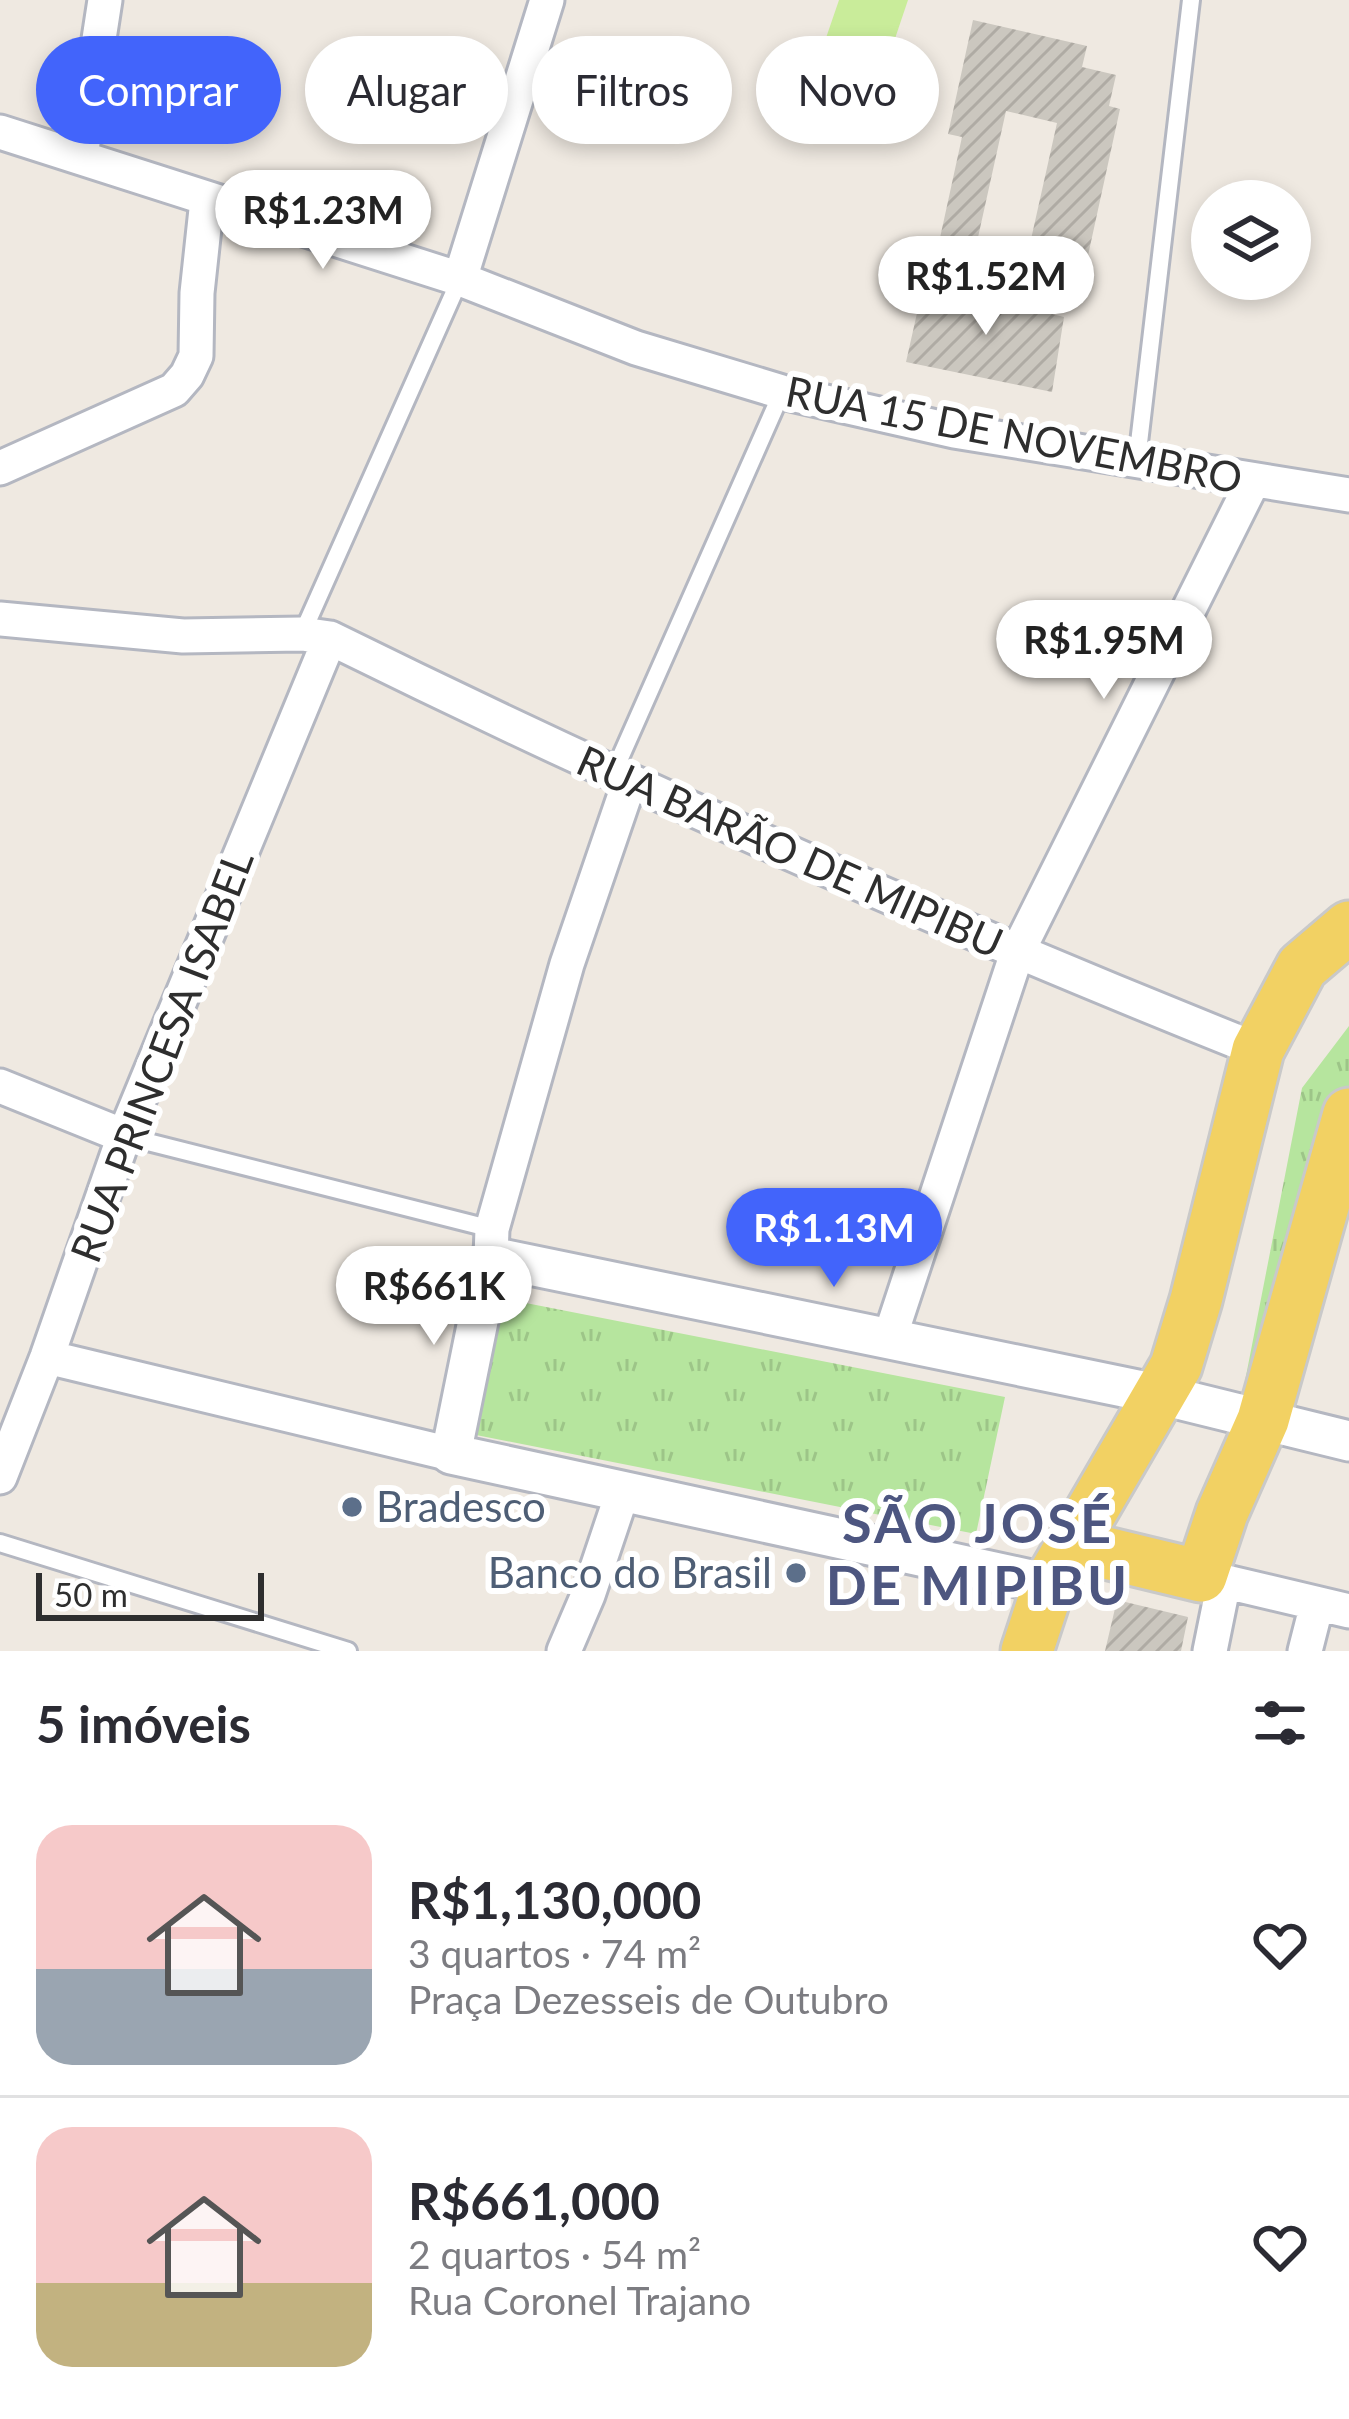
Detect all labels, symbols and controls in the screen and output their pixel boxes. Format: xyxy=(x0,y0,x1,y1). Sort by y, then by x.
chip: Comprar xyxy=(36,36,281,144)
chip: Alugar xyxy=(305,36,508,144)
chip: Filtros xyxy=(532,36,732,144)
chip: Novo xyxy=(756,36,939,144)
pin: R$1.23M xyxy=(212,170,434,272)
map controls xyxy=(1191,180,1311,300)
button: layers xyxy=(1191,180,1311,300)
text: R$1.23M xyxy=(242,186,404,232)
pin: R$1.52M xyxy=(875,236,1097,338)
text: R$1.52M xyxy=(905,252,1067,298)
street label: RUA 15 DE NOVEMBRO xyxy=(782,365,1247,503)
pin: R$1.95M xyxy=(993,600,1215,702)
text: R$1.95M xyxy=(1023,616,1185,662)
street label: RUA BARÃO DE MIPIBU xyxy=(570,735,1011,968)
street label: RUA PRINCESA ISABEL xyxy=(59,843,263,1269)
pin: R$1.13M xyxy=(723,1188,945,1290)
text: R$1.13M xyxy=(753,1204,915,1250)
pin: R$661K xyxy=(336,1246,532,1348)
text: R$661K xyxy=(363,1262,505,1308)
place label: Bradesco xyxy=(376,1481,546,1531)
district label: SÃO JOSÉ DE MIPIBU xyxy=(826,1490,1130,1617)
marker: Bradesco xyxy=(339,1494,365,1520)
place label: Banco do Brasil xyxy=(488,1547,772,1597)
marker: Banco do Brasil xyxy=(783,1560,809,1586)
scale bar xyxy=(36,1567,264,1620)
text: 50 m xyxy=(54,1574,128,1614)
icon: filters xyxy=(1247,1690,1313,1756)
text: 5 imóveis xyxy=(36,1693,251,1754)
text: R$1,130,000 xyxy=(408,1869,701,1930)
icon: home xyxy=(132,1873,276,2017)
icon: heart xyxy=(1247,1912,1313,1978)
text: 3 quartos · 74 m² xyxy=(408,1930,701,1976)
text: Praça Dezesseis de Outubro xyxy=(408,1976,889,2022)
text: R$661,000 xyxy=(408,2170,660,2231)
icon: home xyxy=(132,2175,276,2319)
icon: heart xyxy=(1247,2214,1313,2280)
text: 2 quartos · 54 m² xyxy=(408,2231,701,2277)
text: Rua Coronel Trajano xyxy=(408,2277,751,2323)

